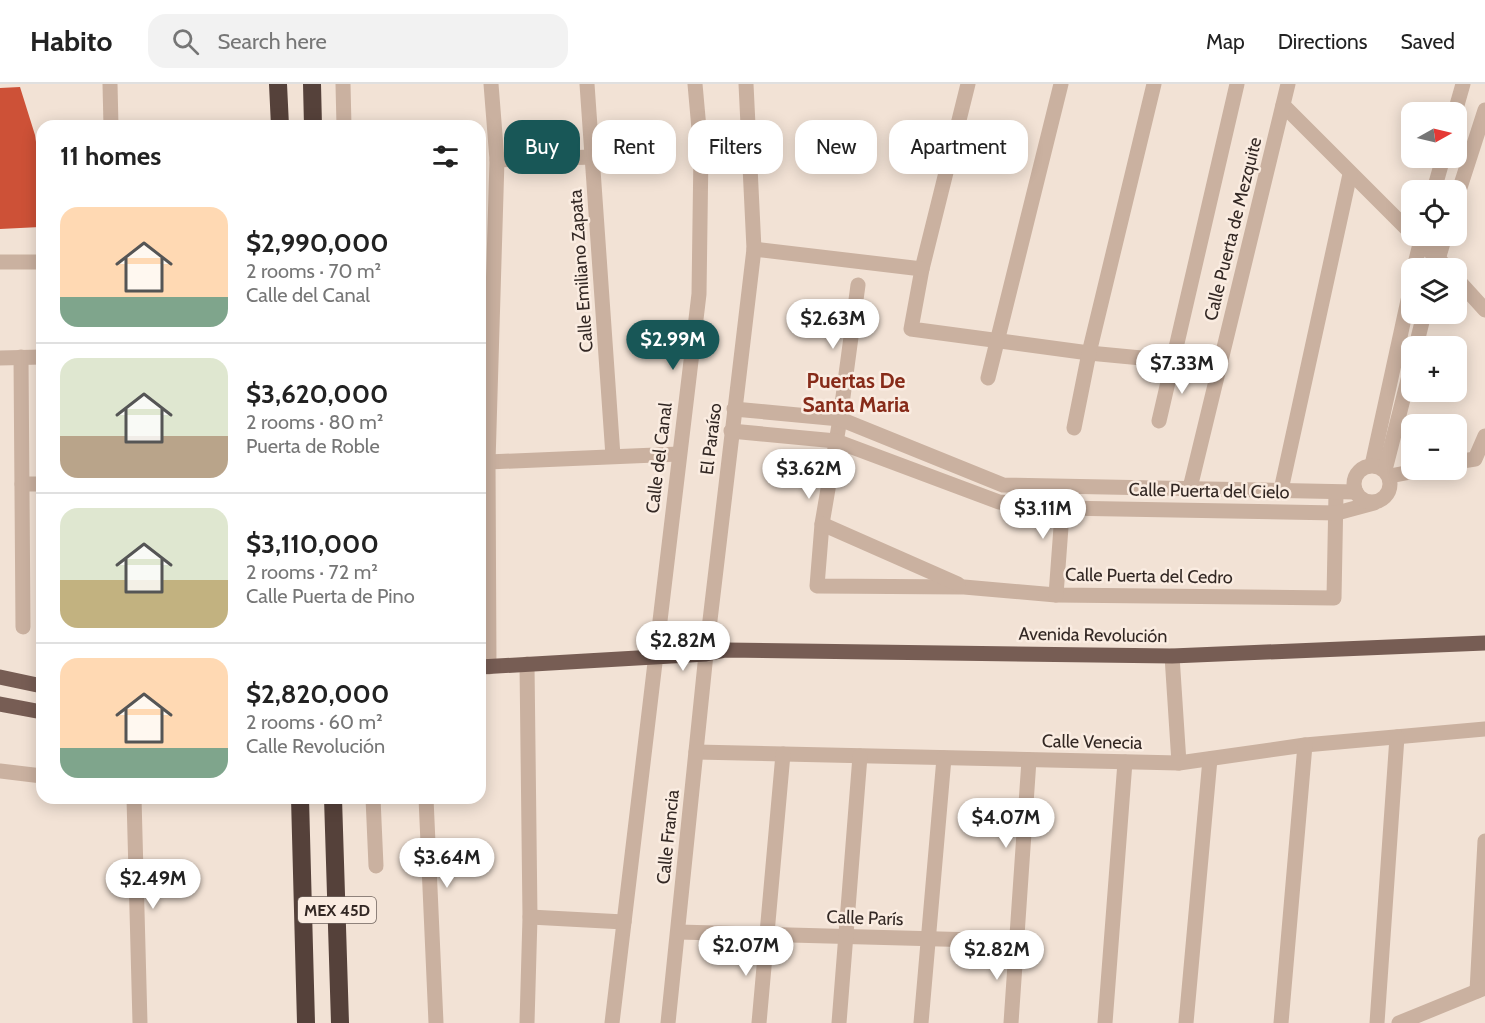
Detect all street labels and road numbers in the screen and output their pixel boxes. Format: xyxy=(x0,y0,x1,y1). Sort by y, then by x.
street label: Calle Puerta de Mezquite xyxy=(1200,135,1266,323)
street label: Calle Emiliano Zapata xyxy=(564,189,598,353)
street label: Calle del Canal xyxy=(641,401,677,515)
street label: El Paraíso xyxy=(696,402,726,476)
street label: Calle Puerta del Cielo xyxy=(1128,479,1290,503)
street label: Calle Puerta del Cedro xyxy=(1065,564,1233,588)
street label: Avenida Revolución xyxy=(1018,623,1168,647)
street label: Calle Venecia xyxy=(1042,730,1143,754)
street label: Calle Francia xyxy=(652,788,684,885)
road number: MEX 45D xyxy=(298,897,376,923)
street label: Calle París xyxy=(826,906,904,930)

